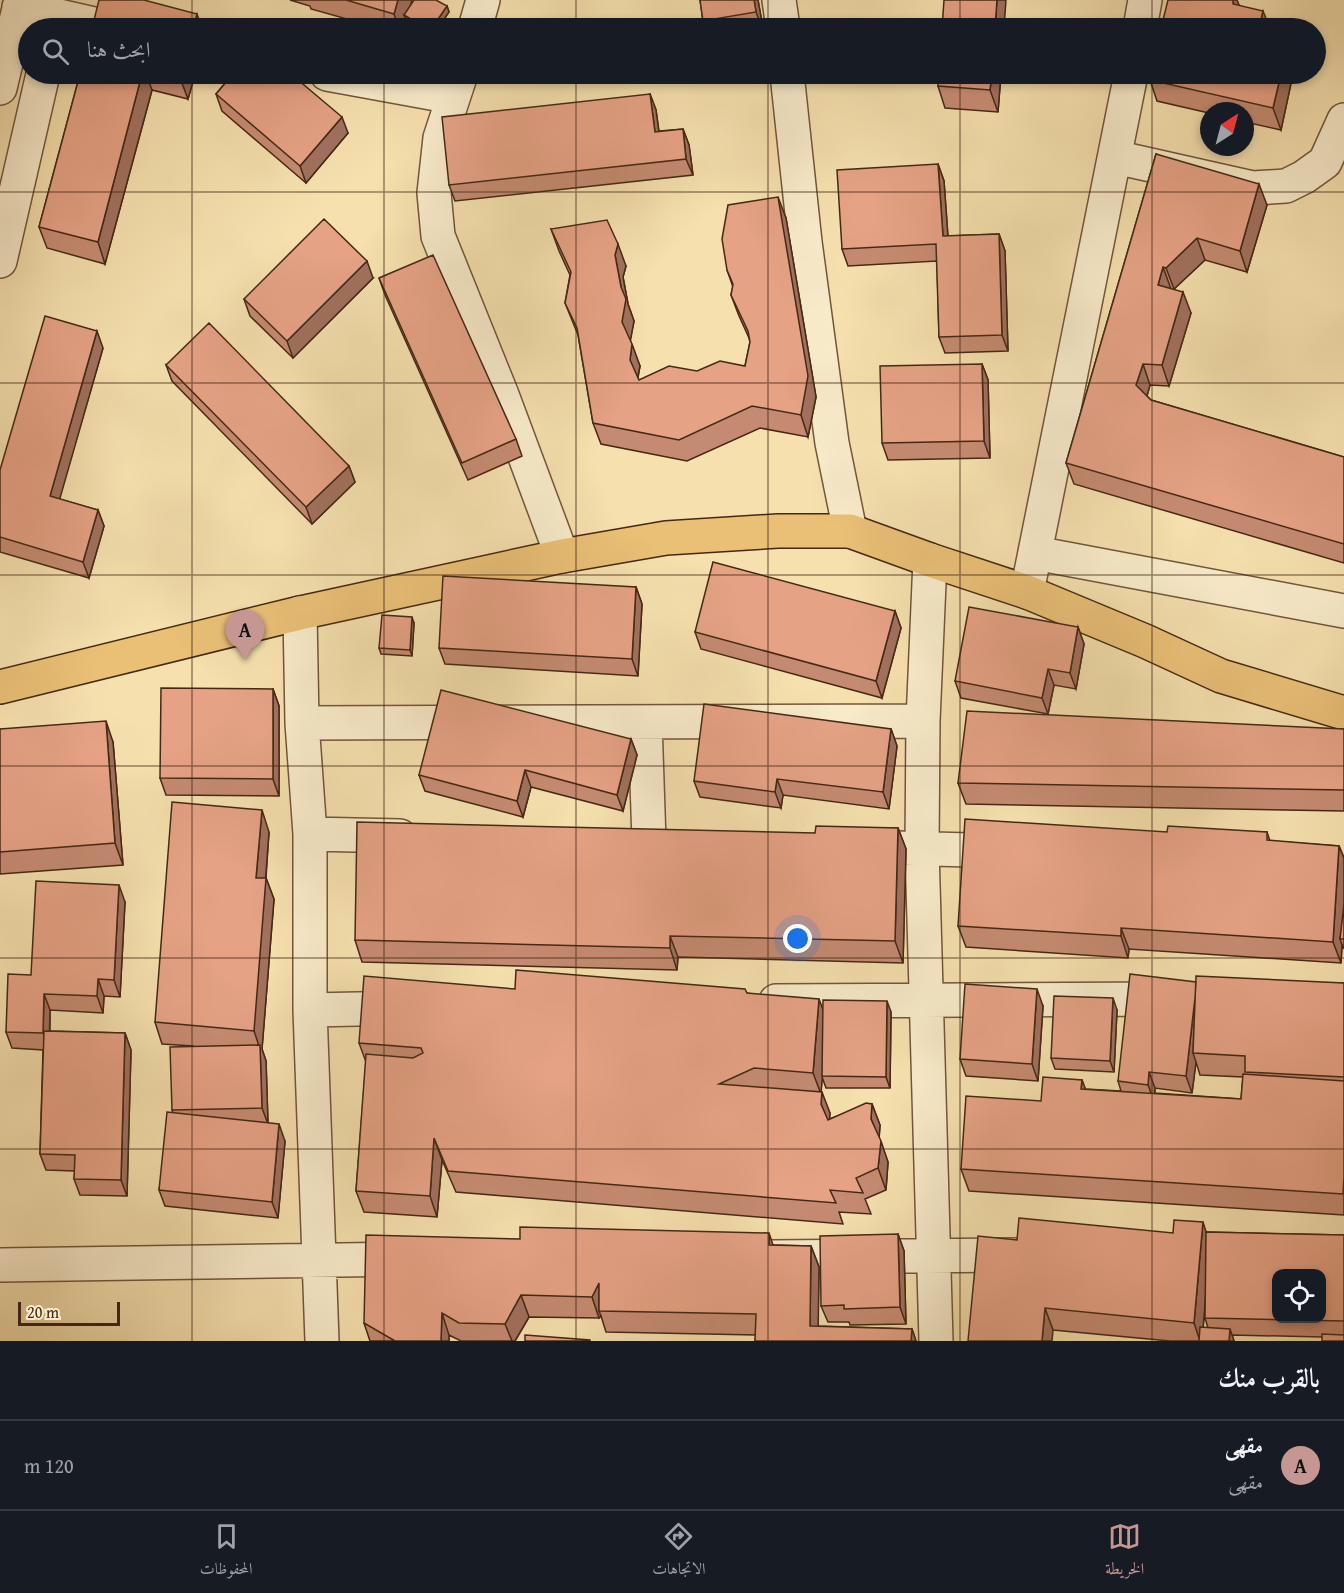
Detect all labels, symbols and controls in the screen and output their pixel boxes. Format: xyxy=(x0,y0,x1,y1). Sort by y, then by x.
search box xyxy=(18,18,1326,84)
text: ابحث هنا xyxy=(87,33,151,65)
icon: search xyxy=(39,35,72,68)
north arrow xyxy=(1200,102,1254,156)
pin: A xyxy=(226,610,264,660)
your location xyxy=(783,924,812,953)
map controls xyxy=(1272,1269,1326,1323)
button: locate xyxy=(1272,1269,1326,1323)
scale bar xyxy=(18,1299,120,1326)
text: 20 m xyxy=(27,1300,59,1324)
text: بالقرب منك xyxy=(1218,1358,1320,1397)
text: مقهى xyxy=(1225,1429,1263,1461)
text: 120 m xyxy=(24,1451,74,1480)
text: A xyxy=(1294,1451,1307,1480)
text: مقهى xyxy=(1228,1467,1263,1496)
tab: المحفوظات xyxy=(200,1520,253,1584)
tab: الاتجاهات xyxy=(652,1520,706,1584)
tab: الخريطة xyxy=(1105,1520,1144,1584)

